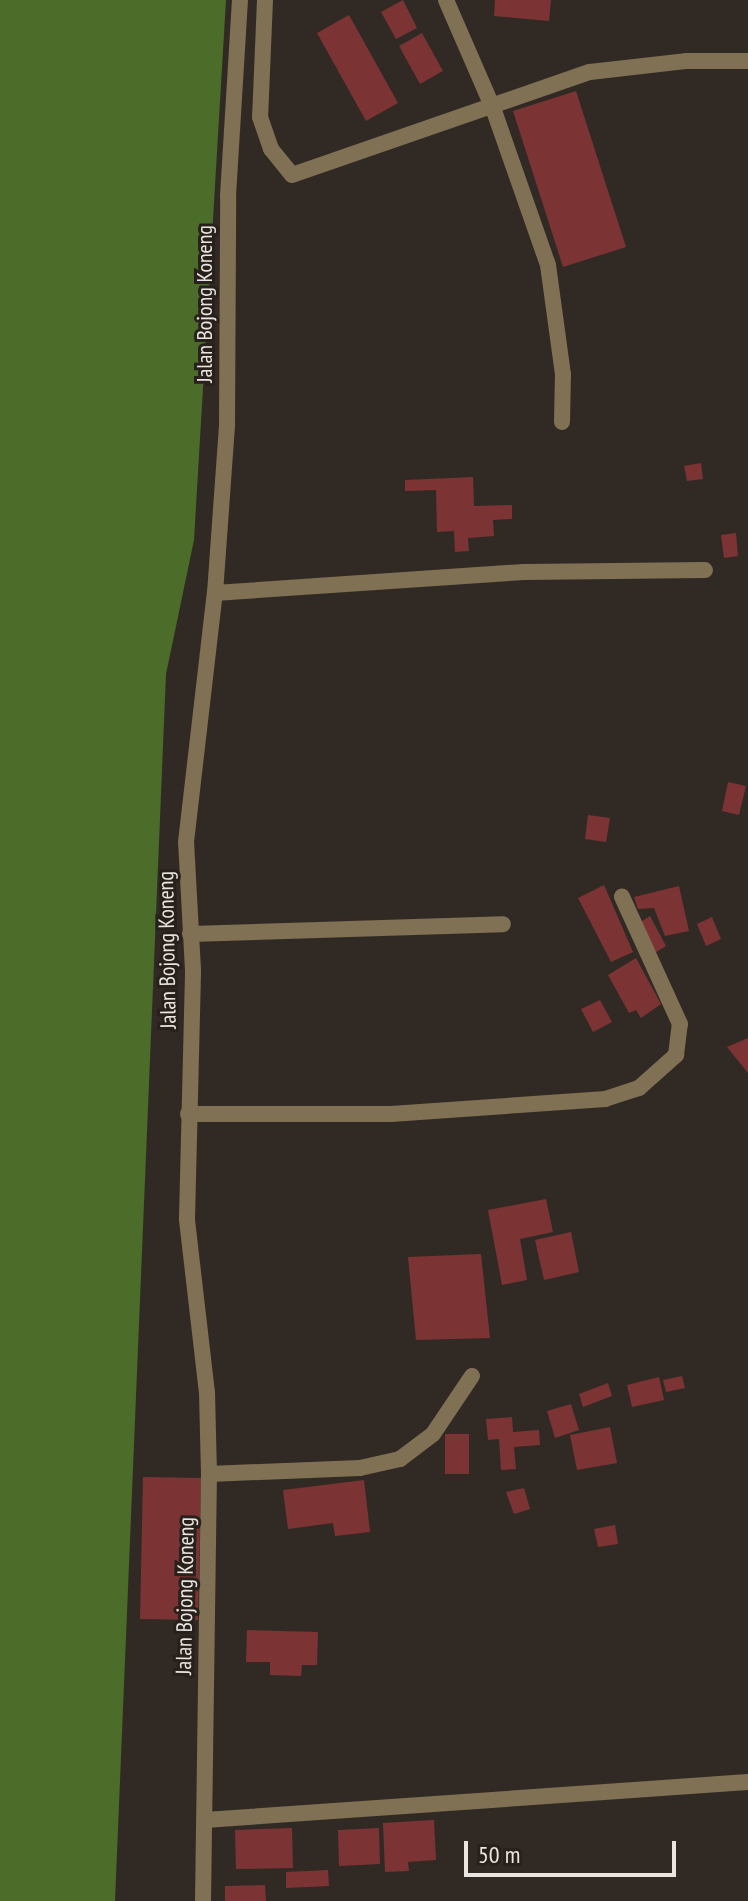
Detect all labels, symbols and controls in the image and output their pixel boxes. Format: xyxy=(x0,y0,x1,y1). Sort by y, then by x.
street label: Jalan Bojong Koneng xyxy=(192,225,218,383)
street label: Jalan Bojong Koneng xyxy=(152,871,182,1029)
street label: Jalan Bojong Koneng xyxy=(170,1517,200,1675)
scale bar xyxy=(468,1825,680,1875)
text: 50 m xyxy=(478,1839,520,1870)

